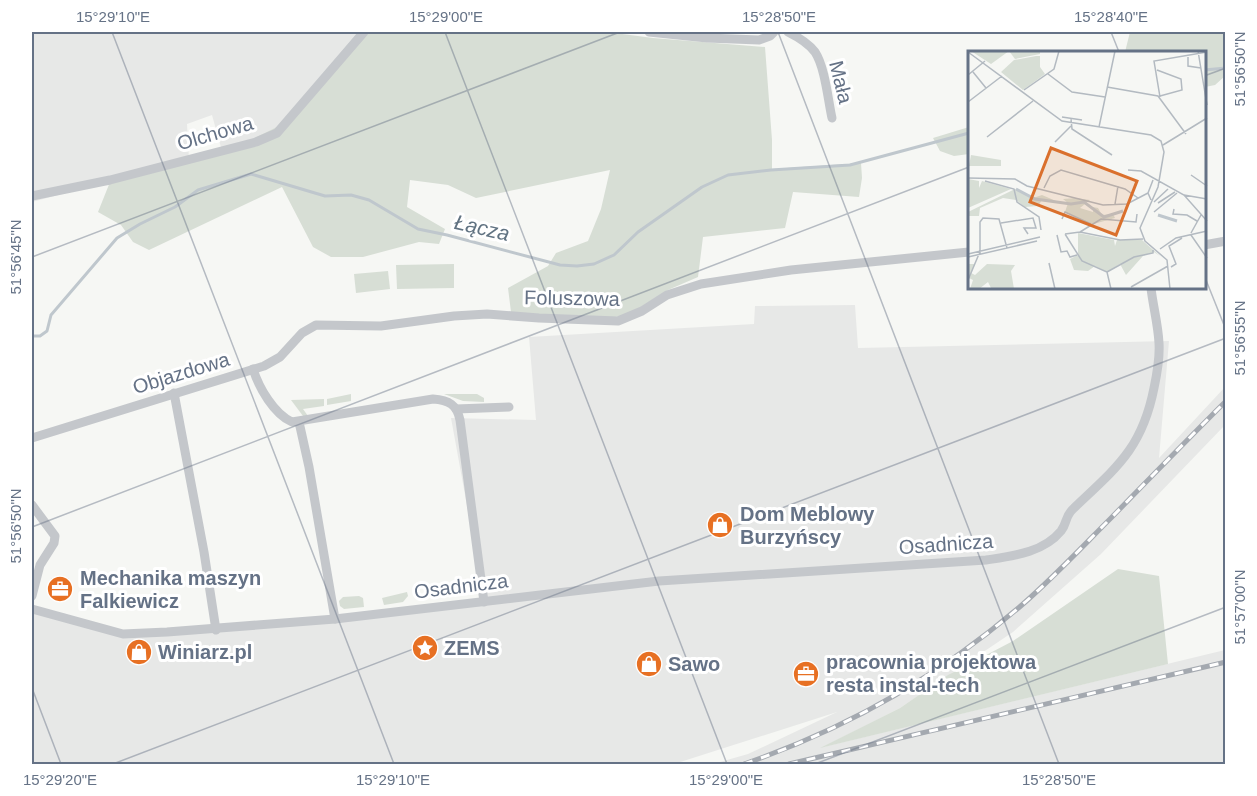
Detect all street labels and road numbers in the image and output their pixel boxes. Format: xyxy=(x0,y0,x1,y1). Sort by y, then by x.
street label: Mała xyxy=(825,58,857,107)
street label: Olchowa xyxy=(175,111,256,154)
street label: Foluszowa xyxy=(524,286,621,310)
street label: Objazdowa xyxy=(130,348,233,398)
street label: Osadnicza xyxy=(898,530,995,558)
street label: Osadnicza xyxy=(413,569,510,603)

